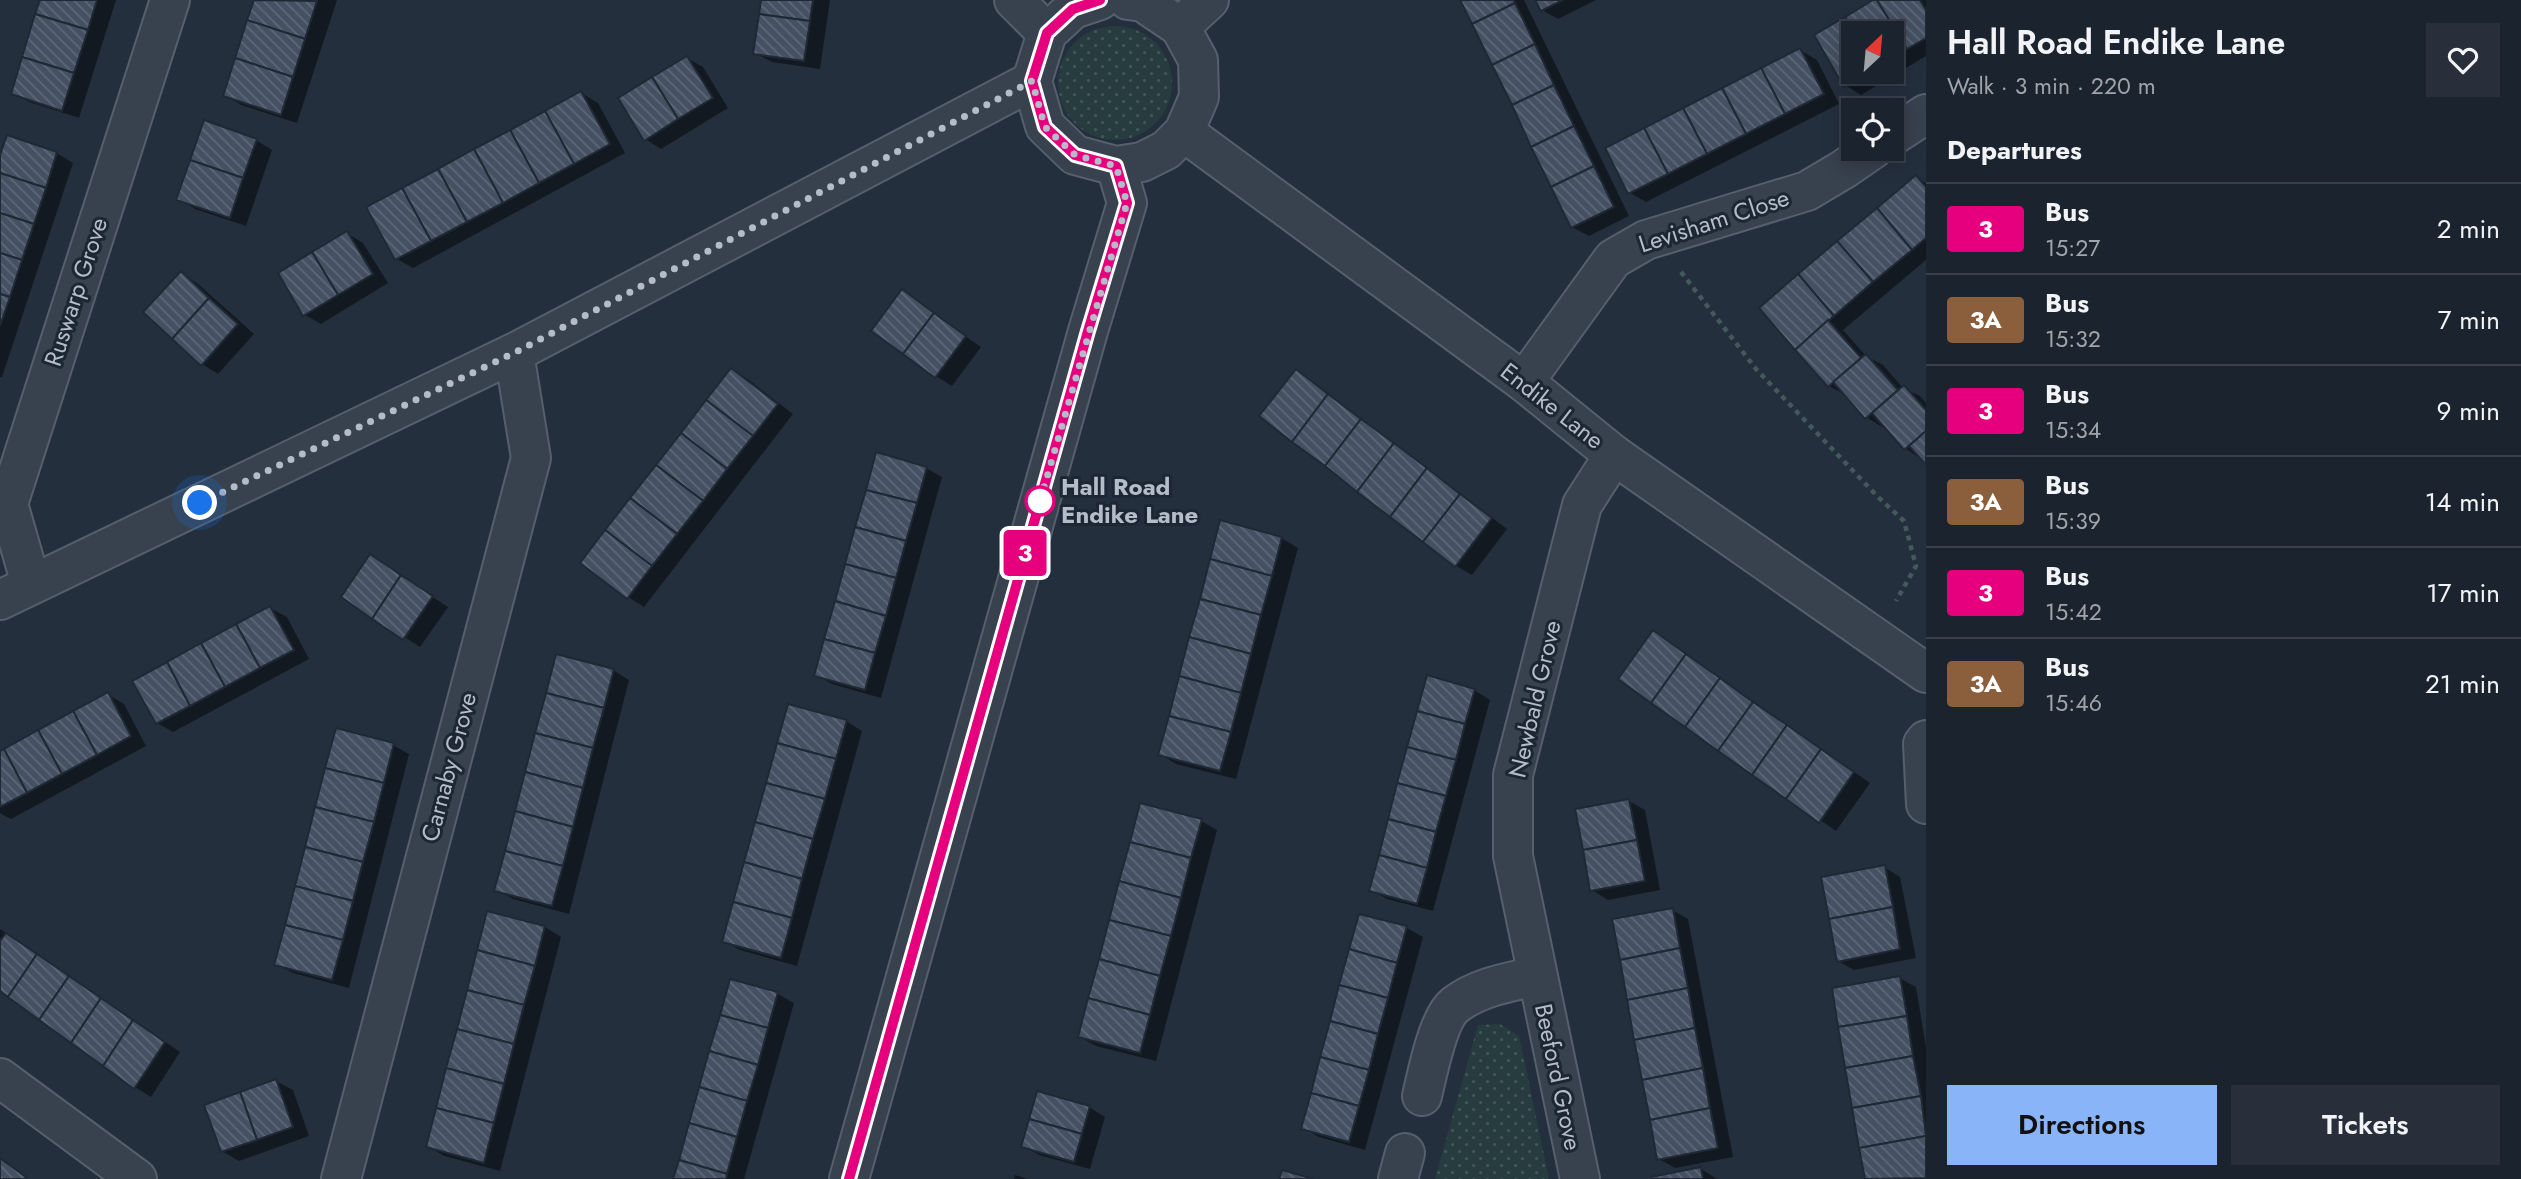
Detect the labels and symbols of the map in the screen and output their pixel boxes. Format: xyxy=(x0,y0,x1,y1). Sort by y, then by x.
north arrow xyxy=(1841,21,1904,84)
street label: Levisham Close xyxy=(1634,180,1794,261)
street label: Ruswarp Grove xyxy=(35,213,116,371)
street label: Endike Lane xyxy=(1493,354,1611,457)
place label: Hall Road Endike Lane xyxy=(1061,469,1198,532)
your location xyxy=(182,485,217,520)
marker: Hall Road Endike Lane xyxy=(1025,486,1055,516)
line badge: 3 xyxy=(1002,530,1048,576)
street label: Newbald Grove xyxy=(1499,617,1570,781)
street label: Carnaby Grove xyxy=(412,688,485,845)
street label: Beeford Grove xyxy=(1526,1000,1591,1153)

